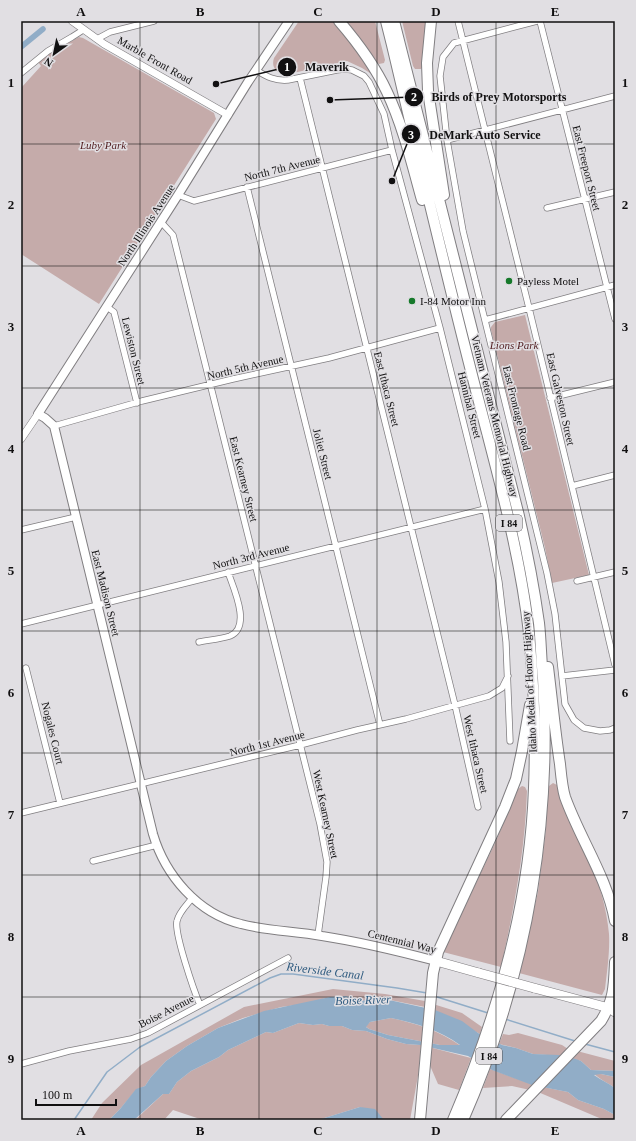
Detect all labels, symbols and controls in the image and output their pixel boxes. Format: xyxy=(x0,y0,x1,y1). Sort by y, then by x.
text: A xyxy=(76,4,86,19)
text: B xyxy=(196,4,205,19)
text: C xyxy=(313,4,323,19)
text: D xyxy=(431,4,441,19)
text: E xyxy=(551,4,559,19)
north arrow xyxy=(34,34,74,74)
street label: Marble Front Road xyxy=(115,34,195,87)
text: N xyxy=(42,55,55,70)
callout: Maverik xyxy=(277,55,357,79)
text: 1 xyxy=(284,60,290,74)
text: Maverik xyxy=(305,60,349,74)
text: 1 xyxy=(8,75,14,90)
text: 1 xyxy=(622,75,628,90)
callout: Birds of Prey Motorsports xyxy=(404,85,575,109)
text: 2 xyxy=(411,90,417,104)
text: Birds of Prey Motorsports xyxy=(432,90,567,104)
callout: DeMark Auto Service xyxy=(401,122,549,146)
street label: East Freeport Street xyxy=(571,124,603,212)
text: 3 xyxy=(408,128,414,142)
text: DeMark Auto Service xyxy=(429,128,541,142)
park label: Luby Park xyxy=(79,139,127,151)
street label: North 7th Avenue xyxy=(243,153,321,183)
street label: North Illinois Avenue xyxy=(115,182,177,268)
text: 2 xyxy=(8,197,14,212)
text: 2 xyxy=(622,197,628,212)
place label: Payless Motel xyxy=(517,275,579,287)
marker: Payless Motel xyxy=(504,276,514,286)
place label: I-84 Motor Inn xyxy=(420,295,486,307)
marker: I-84 Motor Inn xyxy=(407,296,417,306)
street label: Lewiston Street xyxy=(120,316,148,386)
text: 3 xyxy=(8,319,15,334)
text: 3 xyxy=(622,319,629,334)
street label: Vietnam Veterans Memorial Highway xyxy=(469,334,521,499)
park label: Lions Park xyxy=(489,339,539,351)
street label: East Ithaca Street xyxy=(372,350,402,428)
street label: North 5th Avenue xyxy=(206,352,284,382)
street label: East Galveston Street xyxy=(545,352,577,446)
street label: East Frontage Road xyxy=(501,364,533,452)
street label: Hannibal Street xyxy=(456,370,484,440)
street label: Joliet Street xyxy=(311,427,335,481)
street label: East Kearney Street xyxy=(228,435,260,523)
text: 4 xyxy=(8,441,15,456)
text: 4 xyxy=(622,441,629,456)
road number: I 84 xyxy=(496,515,522,531)
street label: North 3rd Avenue xyxy=(211,541,291,571)
street label: East Madison Street xyxy=(89,549,123,637)
text: 5 xyxy=(8,563,15,578)
text: 5 xyxy=(622,563,629,578)
street label: Idaho Medal of Honor Highway xyxy=(519,610,539,753)
text: 6 xyxy=(8,685,15,700)
text: 6 xyxy=(622,685,629,700)
street label: Nogales Court xyxy=(39,701,67,765)
street label: West Ithaca Street xyxy=(461,714,491,794)
street label: North 1st Avenue xyxy=(228,728,306,758)
street label: West Kearney Street xyxy=(311,769,341,859)
text: 7 xyxy=(8,807,15,822)
text: 7 xyxy=(622,807,629,822)
street label: Centennial Way xyxy=(367,927,438,955)
text: 8 xyxy=(8,929,15,944)
text: 8 xyxy=(622,929,629,944)
water label: Riverside Canal xyxy=(285,959,365,983)
street label: Boise Avenue xyxy=(136,992,196,1030)
water label: Boise River xyxy=(335,992,391,1008)
road number: I 84 xyxy=(476,1048,502,1064)
text: 9 xyxy=(8,1051,15,1066)
text: 9 xyxy=(622,1051,629,1066)
scale bar xyxy=(36,1081,116,1107)
text: 100 m xyxy=(42,1088,73,1102)
text: A xyxy=(76,1123,86,1138)
text: B xyxy=(196,1123,205,1138)
text: C xyxy=(313,1123,323,1138)
text: D xyxy=(431,1123,441,1138)
text: E xyxy=(551,1123,559,1138)

